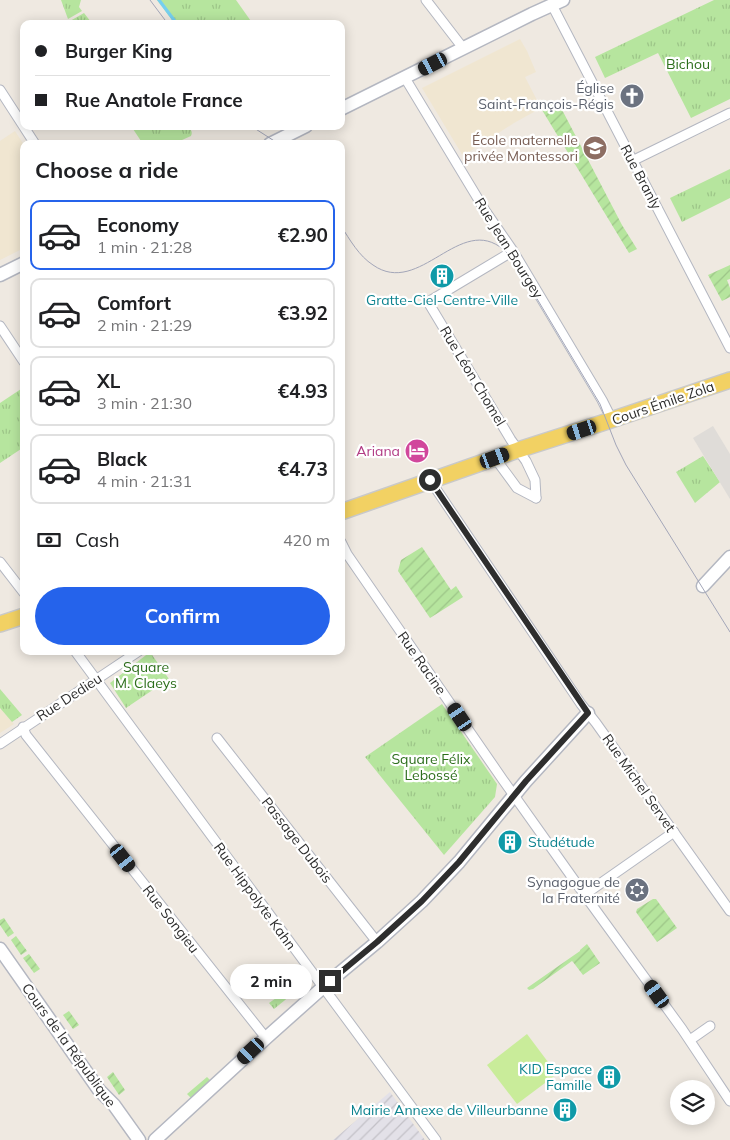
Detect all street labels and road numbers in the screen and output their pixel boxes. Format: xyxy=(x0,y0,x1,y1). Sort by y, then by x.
street label: Rue Branly xyxy=(616,141,666,213)
street label: Rue Jean Bourgey xyxy=(471,194,548,302)
street label: Rue Léon Chomel xyxy=(436,323,510,429)
street label: Cours Émile Zola xyxy=(609,377,717,429)
street label: Rue Racine xyxy=(394,628,450,698)
street label: Rue Dedieu xyxy=(33,669,105,725)
street label: Rue Michel Servet xyxy=(598,730,680,836)
street label: Passage Dubois xyxy=(258,793,336,887)
street label: Rue Hippolyte Kahn xyxy=(210,839,300,953)
street label: Rue Songieu xyxy=(139,881,203,957)
street label: Cours de la République xyxy=(18,980,120,1110)

